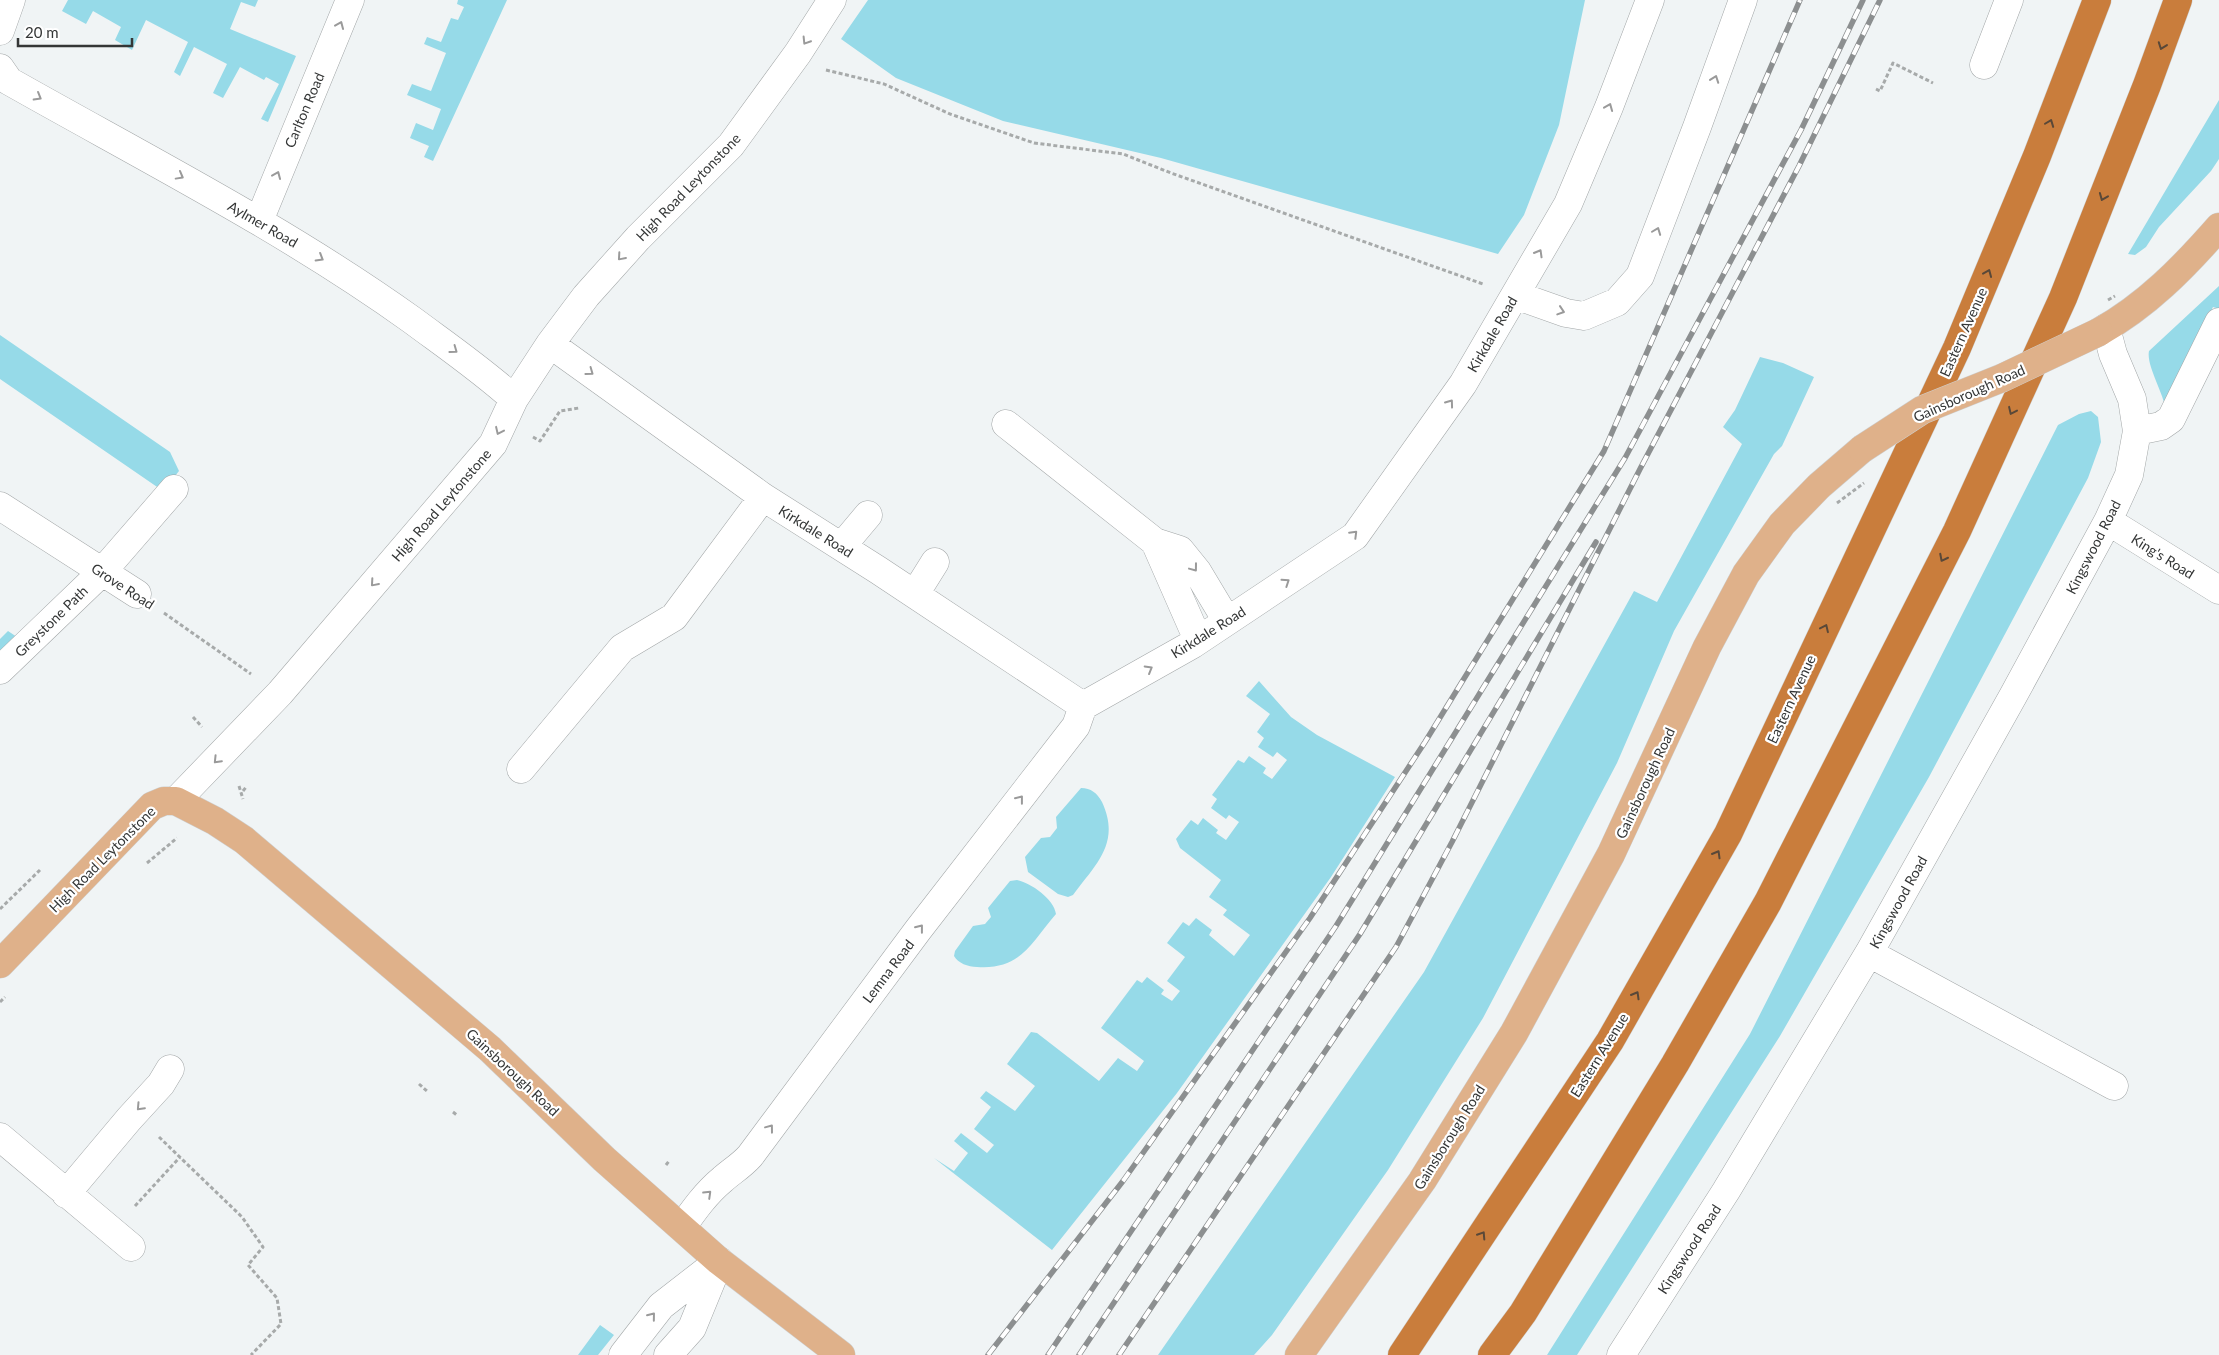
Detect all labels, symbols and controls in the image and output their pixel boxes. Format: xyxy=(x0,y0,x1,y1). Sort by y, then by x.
scale bar xyxy=(18,15,131,47)
one-way arrow xyxy=(333,21,344,30)
text: 20 m xyxy=(25,23,59,41)
one-way arrow xyxy=(802,36,812,45)
one-way arrow xyxy=(2158,41,2168,50)
street label: Carlton Road xyxy=(281,70,327,150)
one-way arrow xyxy=(1709,75,1719,84)
one-way arrow xyxy=(33,91,42,101)
one-way arrow xyxy=(1603,103,1613,111)
one-way arrow xyxy=(2044,119,2054,128)
street label: High Road Leytonstone xyxy=(632,130,744,244)
one-way arrow xyxy=(174,170,183,180)
one-way arrow xyxy=(272,172,282,180)
one-way arrow xyxy=(2099,192,2109,201)
street label: Aylmer Road xyxy=(225,197,301,251)
one-way arrow xyxy=(1651,227,1661,236)
one-way arrow xyxy=(1533,249,1543,258)
one-way arrow xyxy=(315,251,324,261)
one-way arrow xyxy=(618,252,627,261)
one-way arrow xyxy=(1982,269,1993,278)
street label: Eastern Avenue xyxy=(1936,285,1990,379)
street label: Kirkdale Road xyxy=(1463,293,1521,375)
one-way arrow xyxy=(1556,306,1565,316)
one-way arrow xyxy=(448,344,458,353)
street label: Gainsborough Road xyxy=(1911,361,2027,425)
one-way arrow xyxy=(584,366,594,375)
one-way arrow xyxy=(1444,399,1453,409)
one-way arrow xyxy=(2007,406,2018,415)
one-way arrow xyxy=(495,426,505,435)
street label: High Road Leytonstone xyxy=(388,445,494,565)
street label: Kingswood Road xyxy=(2062,497,2124,597)
street label: Kirkdale Road xyxy=(776,501,856,561)
street label: King's Road xyxy=(2128,530,2198,582)
one-way arrow xyxy=(1348,531,1357,540)
one-way arrow xyxy=(1939,553,1949,562)
street label: Grove Road xyxy=(88,559,158,613)
one-way arrow xyxy=(1189,562,1197,571)
one-way arrow xyxy=(370,578,379,587)
one-way arrow xyxy=(1280,579,1289,588)
street label: Greystone Path xyxy=(11,582,91,660)
street label: Kirkdale Road xyxy=(1168,602,1248,662)
one-way arrow xyxy=(1818,624,1829,633)
street label: Eastern Avenue xyxy=(1763,652,1819,746)
one-way arrow xyxy=(1143,665,1152,675)
street label: Gainsborough Road xyxy=(1612,725,1678,841)
one-way arrow xyxy=(214,754,223,763)
one-way arrow xyxy=(1014,795,1023,805)
street label: High Road Leytonstone xyxy=(45,802,159,916)
one-way arrow xyxy=(1710,850,1720,859)
street label: Kingswood Road xyxy=(1866,853,1930,951)
one-way arrow xyxy=(915,925,923,934)
street label: Lemna Road xyxy=(859,936,917,1006)
one-way arrow xyxy=(1630,991,1640,1000)
street label: Eastern Avenue xyxy=(1566,1010,1632,1100)
street label: Gainsborough Road xyxy=(463,1025,563,1119)
street label: Gainsborough Road xyxy=(1410,1081,1488,1193)
one-way arrow xyxy=(137,1101,146,1110)
one-way arrow xyxy=(765,1125,773,1134)
one-way arrow xyxy=(702,1191,711,1200)
street label: Kingswood Road xyxy=(1654,1201,1724,1297)
one-way arrow xyxy=(1476,1231,1486,1240)
one-way arrow xyxy=(647,1313,656,1322)

